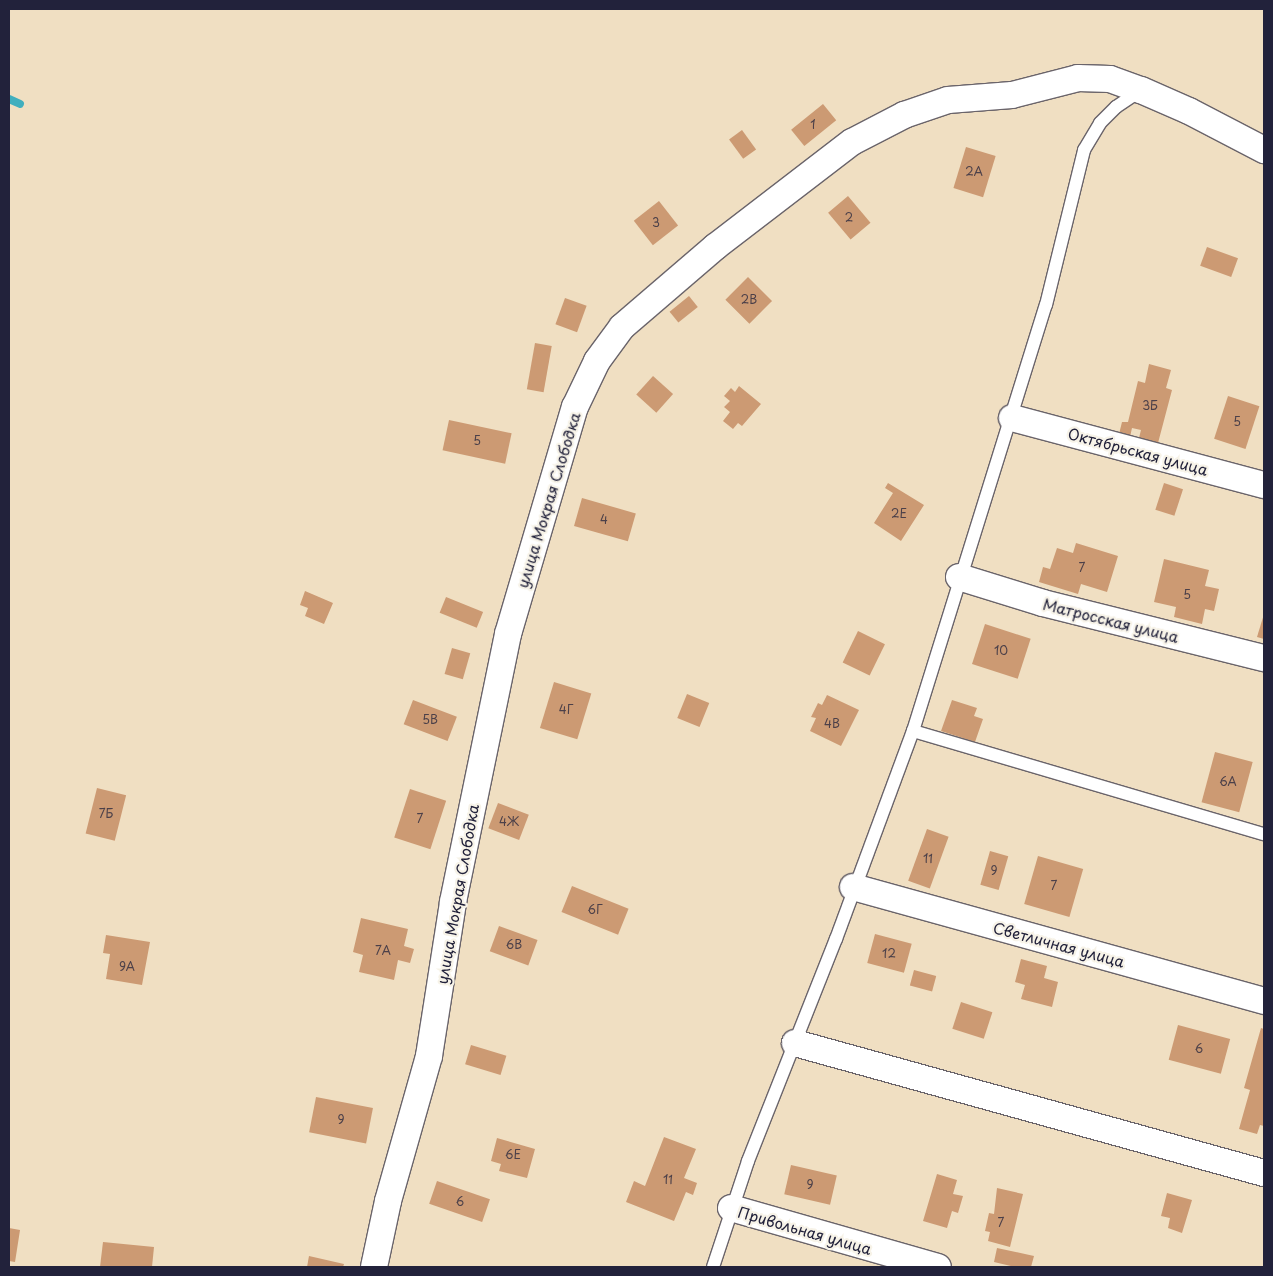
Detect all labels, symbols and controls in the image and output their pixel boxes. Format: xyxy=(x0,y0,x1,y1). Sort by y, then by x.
house number: 1 xyxy=(810,118,816,132)
house number: 2А xyxy=(965,165,983,179)
house number: 2 xyxy=(845,211,853,225)
house number: 3 xyxy=(652,216,660,230)
house number: 2В xyxy=(741,293,757,307)
house number: 3Б xyxy=(1142,399,1158,413)
street label: улица Мокрая Слободка xyxy=(513,410,583,590)
house number: 5 xyxy=(1233,415,1241,429)
street label: Октябрьская улица xyxy=(1065,423,1211,479)
house number: 5 xyxy=(473,434,481,448)
house number: 2Е xyxy=(891,507,907,521)
house number: 4 xyxy=(600,513,608,527)
house number: 7 xyxy=(1079,561,1085,575)
house number: 5 xyxy=(1183,588,1191,602)
street label: Матросская улица xyxy=(1041,594,1181,646)
house number: 10 xyxy=(994,644,1008,658)
house number: 4Г xyxy=(559,703,573,717)
house number: 5В xyxy=(422,713,438,727)
house number: 4В xyxy=(824,717,840,731)
house number: 6А xyxy=(1219,775,1237,789)
street label: улица Мокрая Слободка xyxy=(432,802,482,986)
house number: 7Б xyxy=(99,807,113,821)
house number: 7 xyxy=(417,812,423,826)
house number: 4Ж xyxy=(499,815,519,829)
house number: 11 xyxy=(923,852,933,866)
house number: 9 xyxy=(990,864,998,878)
house number: 7 xyxy=(1051,879,1057,893)
house number: 6Г xyxy=(588,903,602,917)
street label: Светличная улица xyxy=(991,918,1127,970)
house number: 6В xyxy=(506,938,522,952)
house number: 7А xyxy=(375,944,391,958)
house number: 12 xyxy=(882,947,896,961)
house number: 9А xyxy=(119,960,135,974)
house number: 6 xyxy=(1195,1042,1203,1056)
house number: 9 xyxy=(337,1113,345,1127)
house number: 6Е xyxy=(505,1148,521,1162)
house number: 11 xyxy=(663,1173,673,1187)
house number: 9 xyxy=(806,1178,814,1192)
house number: 6 xyxy=(456,1195,464,1209)
street label: Привольная улица xyxy=(736,1202,874,1258)
house number: 7 xyxy=(998,1216,1004,1230)

